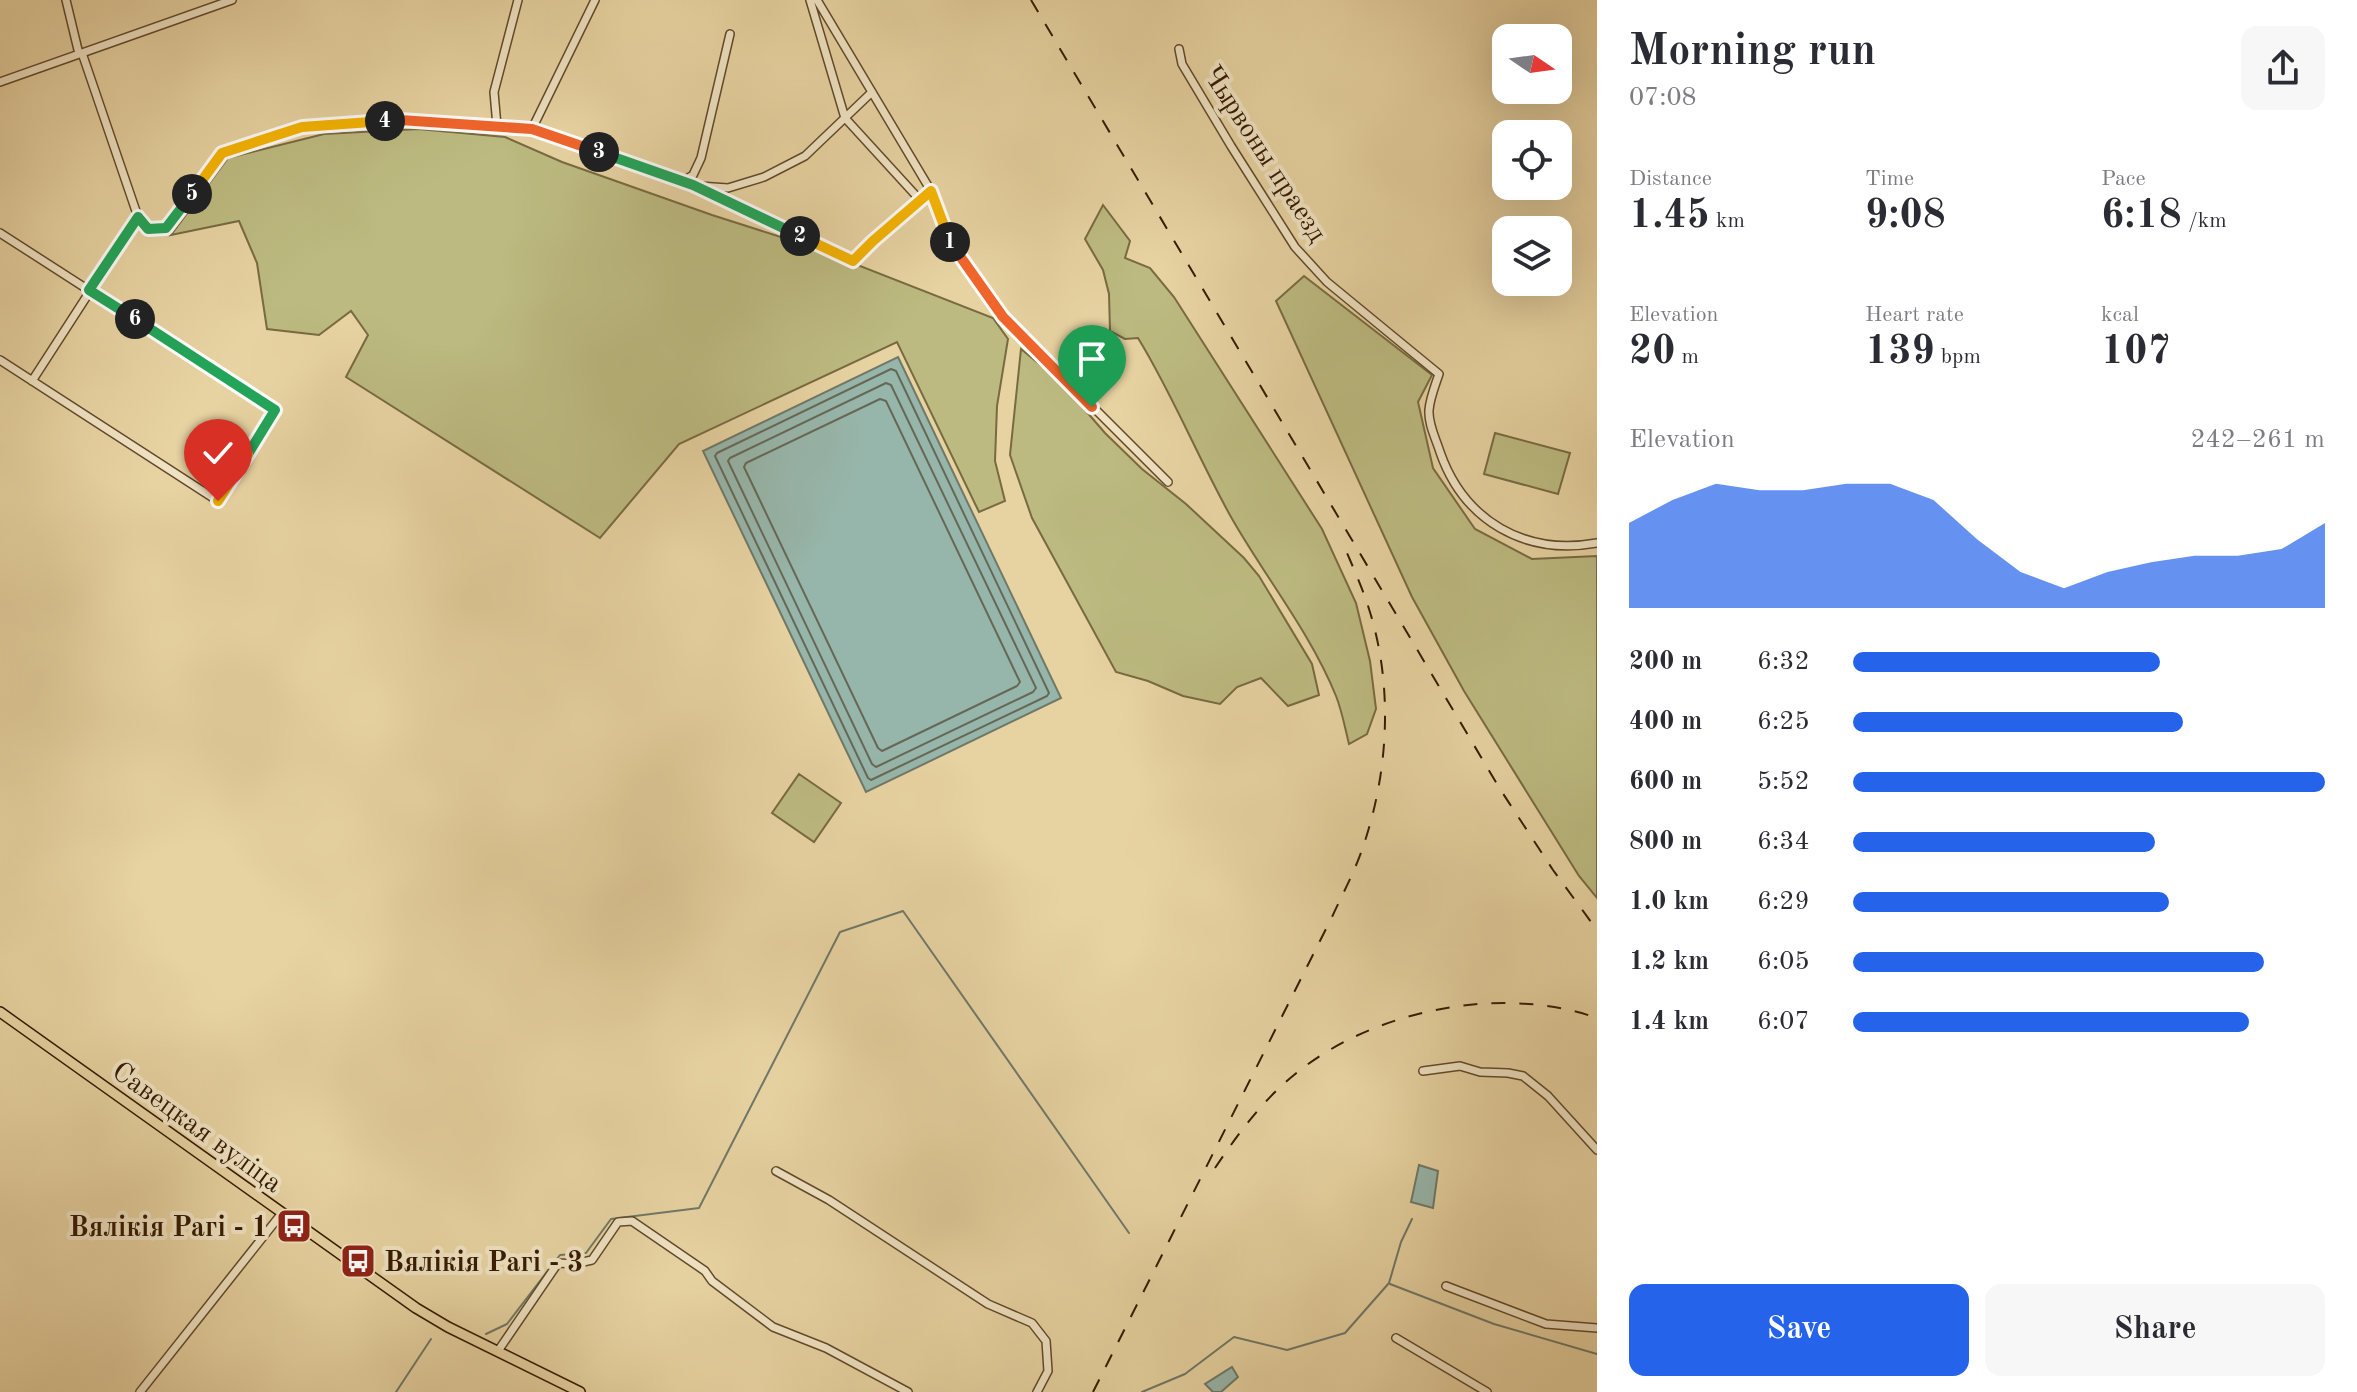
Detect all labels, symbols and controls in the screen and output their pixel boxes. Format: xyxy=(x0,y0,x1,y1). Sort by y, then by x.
north arrow xyxy=(1492,24,1572,104)
map controls xyxy=(1492,24,1572,296)
button: share xyxy=(2241,26,2325,110)
text: Morning run xyxy=(1629,30,1876,74)
street label: Чырвоны праезд xyxy=(1196,62,1331,248)
text: 07:08 xyxy=(1629,85,1697,111)
pin: 4 xyxy=(365,101,405,141)
text: 4 xyxy=(379,110,391,132)
button: locate xyxy=(1492,120,1572,200)
pin: 3 xyxy=(579,132,619,172)
text: 3 xyxy=(593,141,605,163)
text: Distance xyxy=(1629,168,1712,190)
text: Time xyxy=(1865,168,1914,190)
text: Pace xyxy=(2101,168,2146,190)
pin: 5 xyxy=(172,174,212,214)
text: 5 xyxy=(186,183,198,205)
text: 1.45 xyxy=(1629,197,1710,237)
text: 9:08 xyxy=(1865,197,1946,237)
text: 6:18 xyxy=(2101,197,2182,237)
text: km xyxy=(1710,210,1745,232)
text: /km xyxy=(2182,210,2227,232)
pin: 2 xyxy=(780,216,820,256)
button: layers xyxy=(1492,216,1572,296)
pin: 1 xyxy=(930,222,970,262)
text: 2 xyxy=(794,225,806,247)
text: 1 xyxy=(944,231,956,253)
pin: 6 xyxy=(115,299,155,339)
text: Elevation xyxy=(1629,304,1719,326)
text: Heart rate xyxy=(1865,304,1964,326)
text: kcal xyxy=(2101,304,2139,326)
text: 6 xyxy=(129,308,141,330)
pin xyxy=(1058,325,1126,407)
text: 20 xyxy=(1629,333,1675,373)
text: 139 xyxy=(1865,333,1935,373)
text: 107 xyxy=(2101,333,2171,373)
icon: arrive xyxy=(1070,337,1114,381)
text: m xyxy=(1675,346,1699,368)
text: bpm xyxy=(1935,346,1981,368)
pin xyxy=(184,419,252,501)
text: Elevation xyxy=(1629,427,1735,453)
text: 242–261 m xyxy=(2190,427,2325,453)
icon: check xyxy=(196,431,240,475)
text: 200 m xyxy=(1629,649,1702,675)
text: 6:32 xyxy=(1757,649,1810,675)
text: 400 m xyxy=(1629,709,1702,735)
text: 6:25 xyxy=(1757,709,1810,735)
text: 600 m xyxy=(1629,769,1702,795)
text: 5:52 xyxy=(1757,769,1810,795)
text: 800 m xyxy=(1629,829,1702,855)
text: 6:34 xyxy=(1757,829,1810,855)
text: 1.0 km xyxy=(1629,889,1709,915)
text: 6:29 xyxy=(1757,889,1810,915)
text: 1.2 km xyxy=(1629,949,1709,975)
text: 6:05 xyxy=(1757,949,1810,975)
text: 1.4 km xyxy=(1629,1009,1709,1035)
text: 6:07 xyxy=(1757,1009,1810,1035)
street label: Савецкая вуліца xyxy=(106,1058,286,1199)
bus stop icon: Вялікія Рагі - 1 xyxy=(275,1207,313,1245)
place label: Вялікія Рагі - 1 xyxy=(69,1214,268,1243)
bus stop icon: Вялікія Рагі - 3 xyxy=(339,1242,377,1280)
place label: Вялікія Рагі - 3 xyxy=(384,1249,583,1278)
button: Save xyxy=(1629,1284,1969,1376)
button: Share xyxy=(1985,1284,2325,1376)

